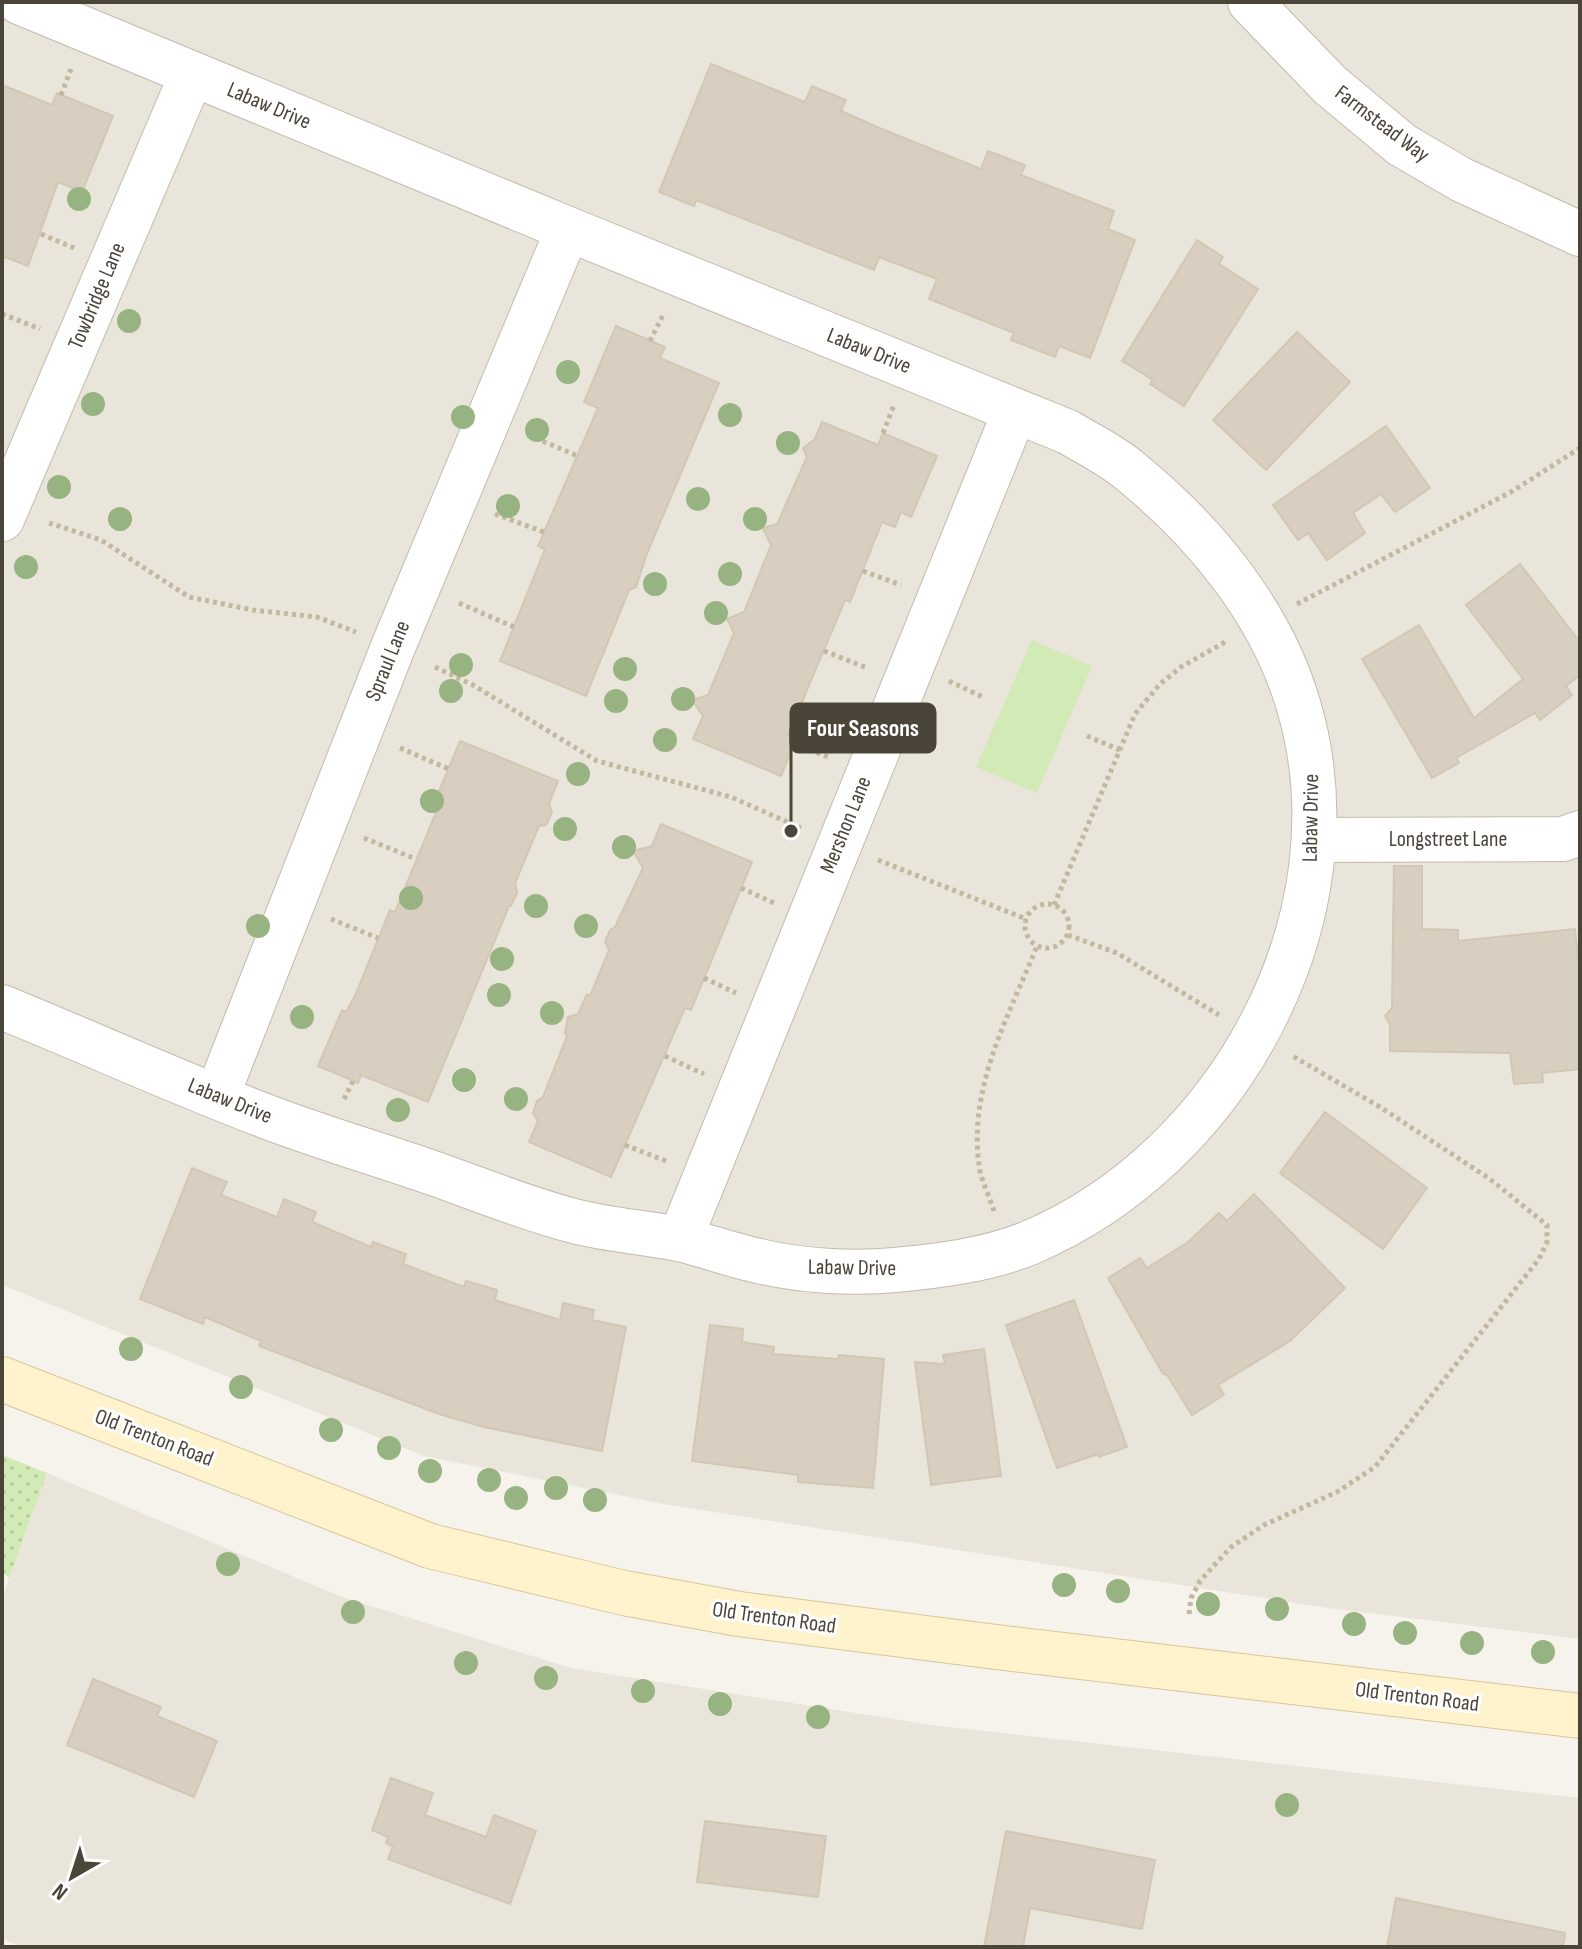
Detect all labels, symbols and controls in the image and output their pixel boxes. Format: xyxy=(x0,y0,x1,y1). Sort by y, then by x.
street label: Labaw Drive xyxy=(223,76,315,136)
street label: Farmstead Way xyxy=(1329,80,1435,169)
street label: Towbridge Lane xyxy=(62,238,132,354)
street label: Labaw Drive xyxy=(823,322,915,380)
street label: Spraul Lane xyxy=(360,617,416,705)
callout: Four Seasons xyxy=(791,704,935,752)
text: Four Seasons xyxy=(807,714,919,743)
street label: Mershon Lane xyxy=(814,773,878,877)
street label: Labaw Drive xyxy=(1297,774,1325,862)
street label: Longstreet Lane xyxy=(1389,826,1507,853)
street label: Labaw Drive xyxy=(184,1072,276,1130)
street label: Labaw Drive xyxy=(808,1254,896,1282)
street label: Old Trenton Road xyxy=(91,1403,217,1473)
street label: Old Trenton Road xyxy=(710,1596,838,1640)
street label: Old Trenton Road xyxy=(1354,1676,1480,1718)
north arrow xyxy=(32,1837,112,1917)
text: N xyxy=(47,1877,73,1906)

